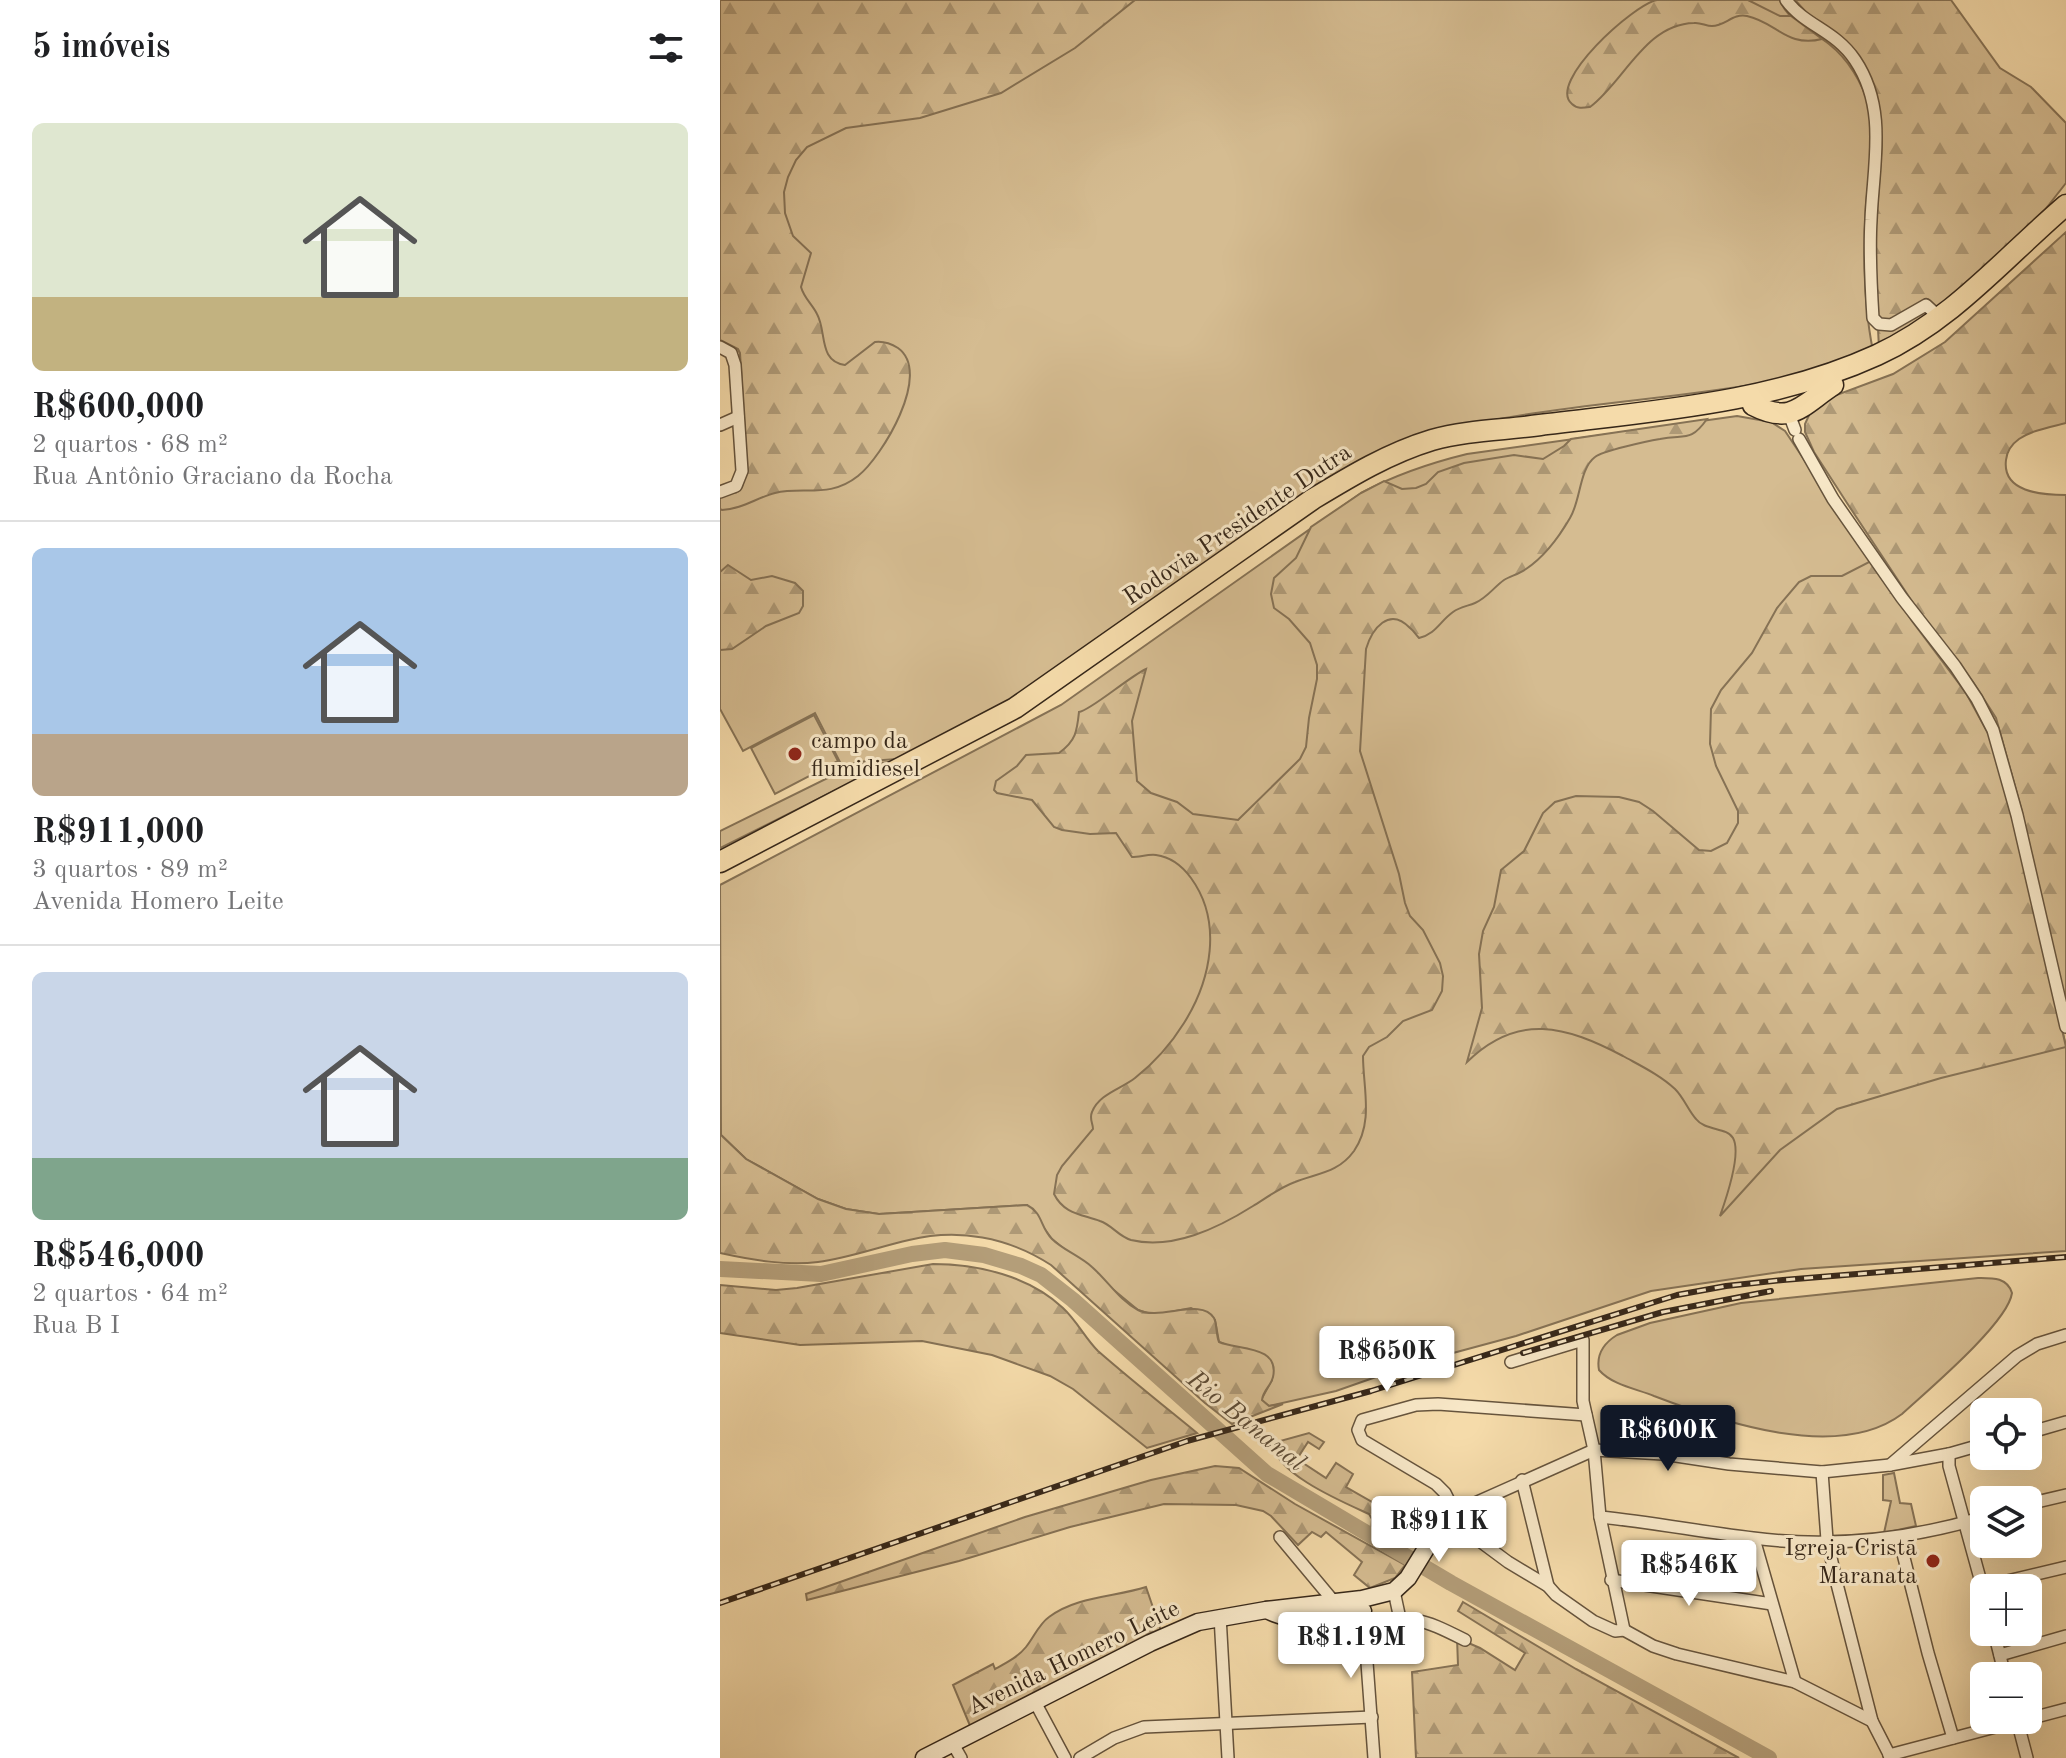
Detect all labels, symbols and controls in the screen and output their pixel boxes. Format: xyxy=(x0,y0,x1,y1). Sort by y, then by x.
icon: filters xyxy=(644,26,688,70)
text: 5 imóveis xyxy=(32,31,170,65)
icon: home xyxy=(288,175,432,319)
text: R$600,000 xyxy=(32,391,204,425)
text: 2 quartos · 68 m² xyxy=(32,432,228,458)
street label: Rodovia Presidente Dutra xyxy=(1120,441,1356,611)
text: Rua Antônio Graciano da Rocha xyxy=(32,464,393,490)
icon: home xyxy=(288,600,432,744)
place label: campo da flumidiesel xyxy=(811,730,920,782)
marker: campo da flumidiesel xyxy=(786,745,804,763)
text: R$911,000 xyxy=(32,816,204,850)
text: 3 quartos · 89 m² xyxy=(32,857,228,883)
text: Avenida Homero Leite xyxy=(32,889,284,915)
icon: home xyxy=(288,1024,432,1168)
text: R$546,000 xyxy=(32,1240,204,1274)
text: 2 quartos · 64 m² xyxy=(32,1281,228,1307)
text: Rua B I xyxy=(32,1313,120,1339)
pin: R$650K xyxy=(1322,1326,1452,1394)
text: R$650K xyxy=(1337,1339,1437,1365)
water label: Rio Bananal xyxy=(1181,1366,1310,1477)
map controls xyxy=(1970,1398,2042,1734)
button: locate xyxy=(1970,1398,2042,1470)
pin: R$600K xyxy=(1603,1405,1733,1473)
text: R$600K xyxy=(1618,1418,1718,1444)
button: layers xyxy=(1970,1486,2042,1558)
pin: R$911K xyxy=(1374,1496,1504,1564)
text: R$911K xyxy=(1389,1509,1489,1535)
place label: Igreja Cristã Maranata xyxy=(1784,1537,1917,1589)
pin: R$546K xyxy=(1624,1540,1754,1608)
marker: Igreja Cristã Maranata xyxy=(1924,1552,1942,1570)
text: R$546K xyxy=(1639,1553,1739,1579)
button: + xyxy=(1970,1574,2042,1646)
street label: Avenida Homero Leite xyxy=(964,1597,1184,1721)
pin: R$1.19M xyxy=(1277,1612,1425,1680)
text: R$1.19M xyxy=(1296,1625,1406,1651)
button: − xyxy=(1970,1662,2042,1734)

